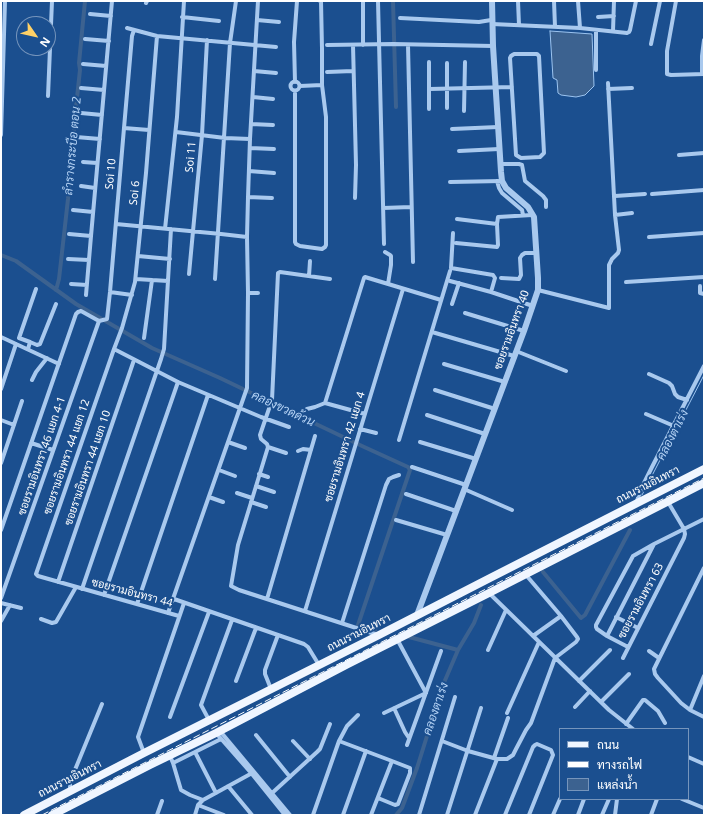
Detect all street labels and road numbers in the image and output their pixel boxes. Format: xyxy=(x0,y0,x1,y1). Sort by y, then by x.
street label: Soi 11 xyxy=(183,141,199,173)
street label: Soi 10 xyxy=(103,158,119,190)
street label: Soi 6 xyxy=(127,180,143,206)
street label: ซอยรามอินทรา 40 xyxy=(491,288,533,372)
street label: ซอยรามอินทรา 42 แยก 4 xyxy=(322,390,368,504)
street label: ซอยรามอินทรา 46 แยก 4-1 xyxy=(15,395,69,517)
street label: ซอยรามอินทรา 44 แยก 12 xyxy=(41,398,93,516)
street label: ซอยรามอินทรา 44 แยก 10 xyxy=(62,409,114,527)
street label: ถนนรามอินทรา xyxy=(614,463,682,507)
street label: ซอยรามอินทรา 63 xyxy=(616,561,666,641)
street label: ซอยรามอินทรา 44 xyxy=(90,576,174,610)
street label: ถนนรามอินทรา xyxy=(325,611,393,655)
street label: ถนนรามอินทรา xyxy=(36,757,104,801)

